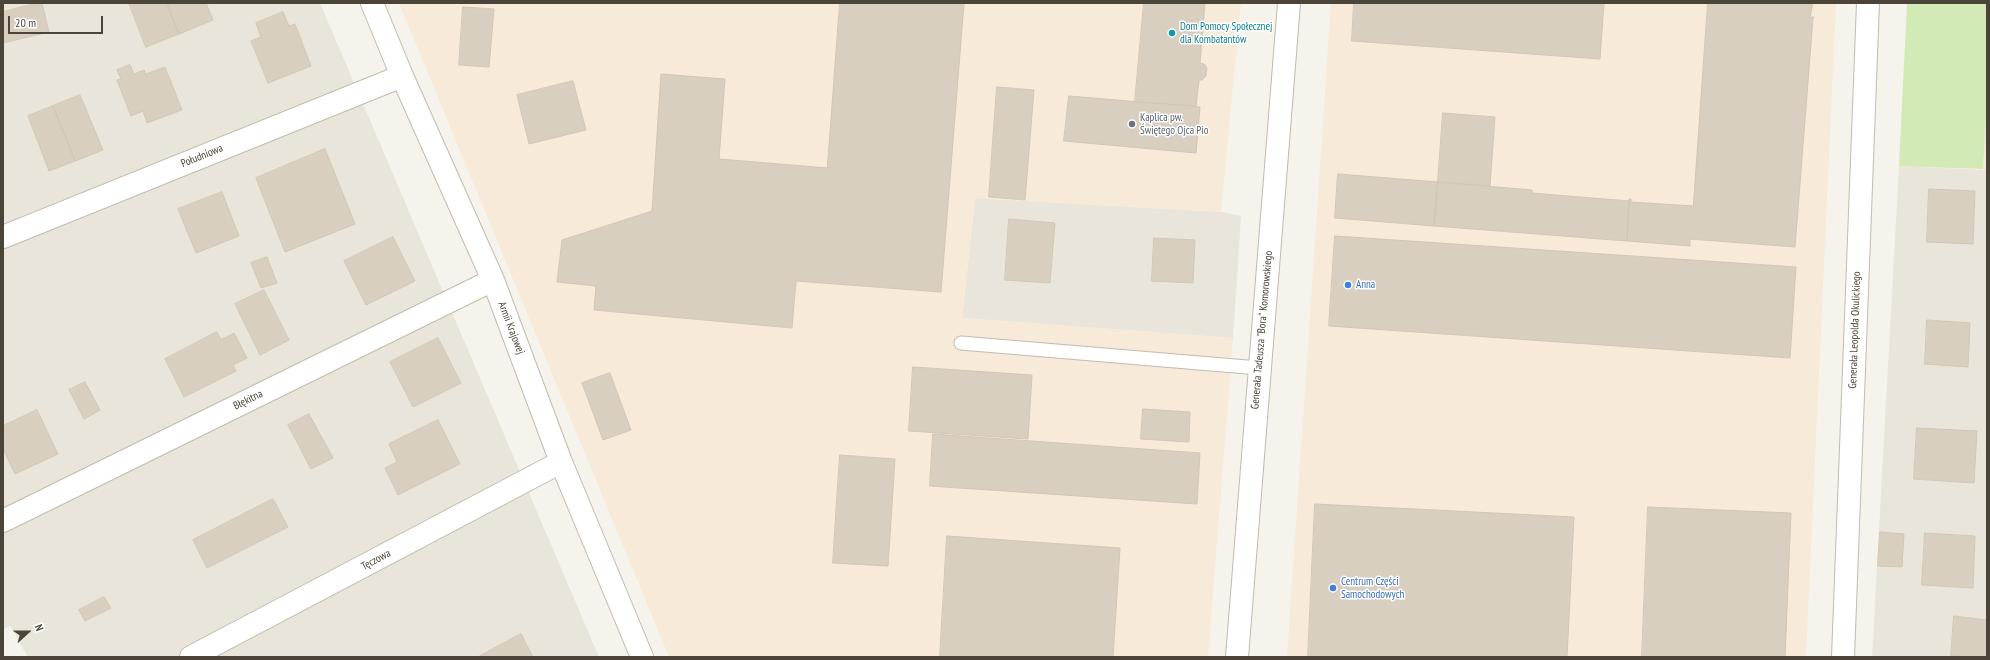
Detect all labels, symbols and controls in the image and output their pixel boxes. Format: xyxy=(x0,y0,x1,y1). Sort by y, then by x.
scale bar xyxy=(10,8,105,34)
text: 20 m xyxy=(15,15,36,30)
place label: Dom Pomocy Społecznej dla Kombatantów xyxy=(1180,20,1272,46)
marker: Dom Pomocy Społecznej dla Kombatantów xyxy=(1167,28,1177,38)
place label: Kaplica pw. Świętego Ojca Pio xyxy=(1140,111,1208,137)
marker: Kaplica pw. Świętego Ojca Pio xyxy=(1127,119,1137,129)
street label: Południowa xyxy=(179,142,225,170)
street label: Generała Tadeusza "Bora" Komorowskiego xyxy=(1248,250,1276,410)
street label: Generała Leopolda Okulickiego xyxy=(1846,271,1864,389)
place label: Anna xyxy=(1356,278,1375,292)
marker: Anna xyxy=(1343,280,1353,290)
street label: Armii Krajowej xyxy=(495,300,527,356)
street label: Błękitna xyxy=(231,387,265,413)
street label: Tęczowa xyxy=(359,547,393,573)
place label: Centrum Części Samochodowych xyxy=(1341,575,1404,601)
marker: Centrum Części Samochodowych xyxy=(1328,583,1338,593)
north arrow xyxy=(8,612,48,652)
text: N xyxy=(32,622,47,633)

